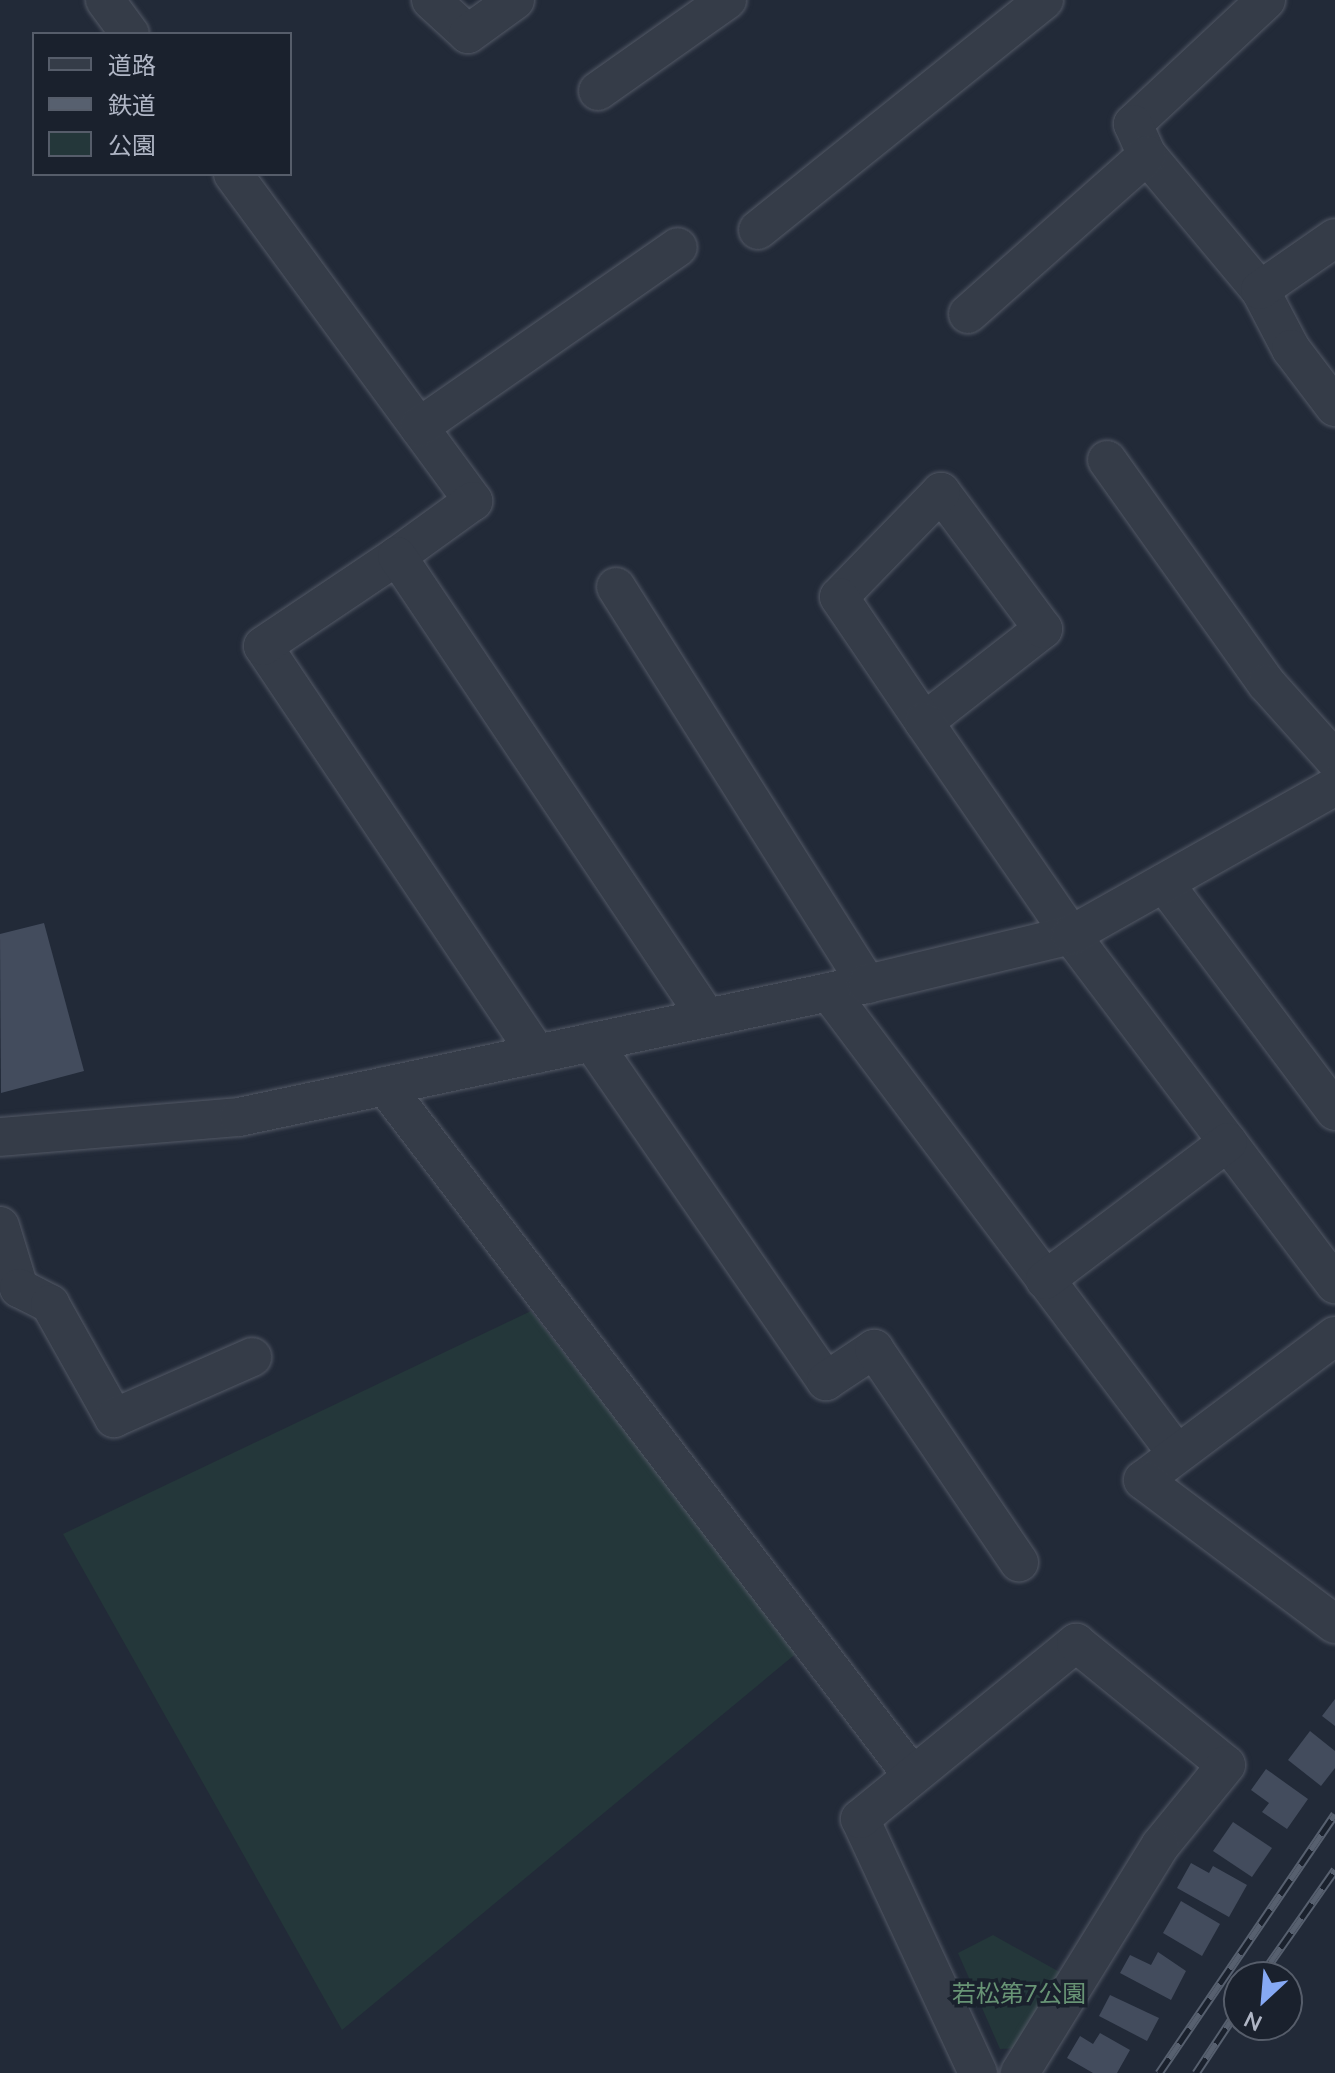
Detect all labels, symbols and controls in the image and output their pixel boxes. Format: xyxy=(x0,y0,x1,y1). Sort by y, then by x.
legend xyxy=(32,32,292,176)
text: 道路 xyxy=(108,50,156,82)
text: 鉄道 xyxy=(108,90,156,122)
text: 公園 xyxy=(108,130,156,162)
north arrow xyxy=(1223,1961,1303,2041)
park label: 若松第7公園 xyxy=(952,1981,1086,2009)
text: N xyxy=(1239,2004,1267,2038)

